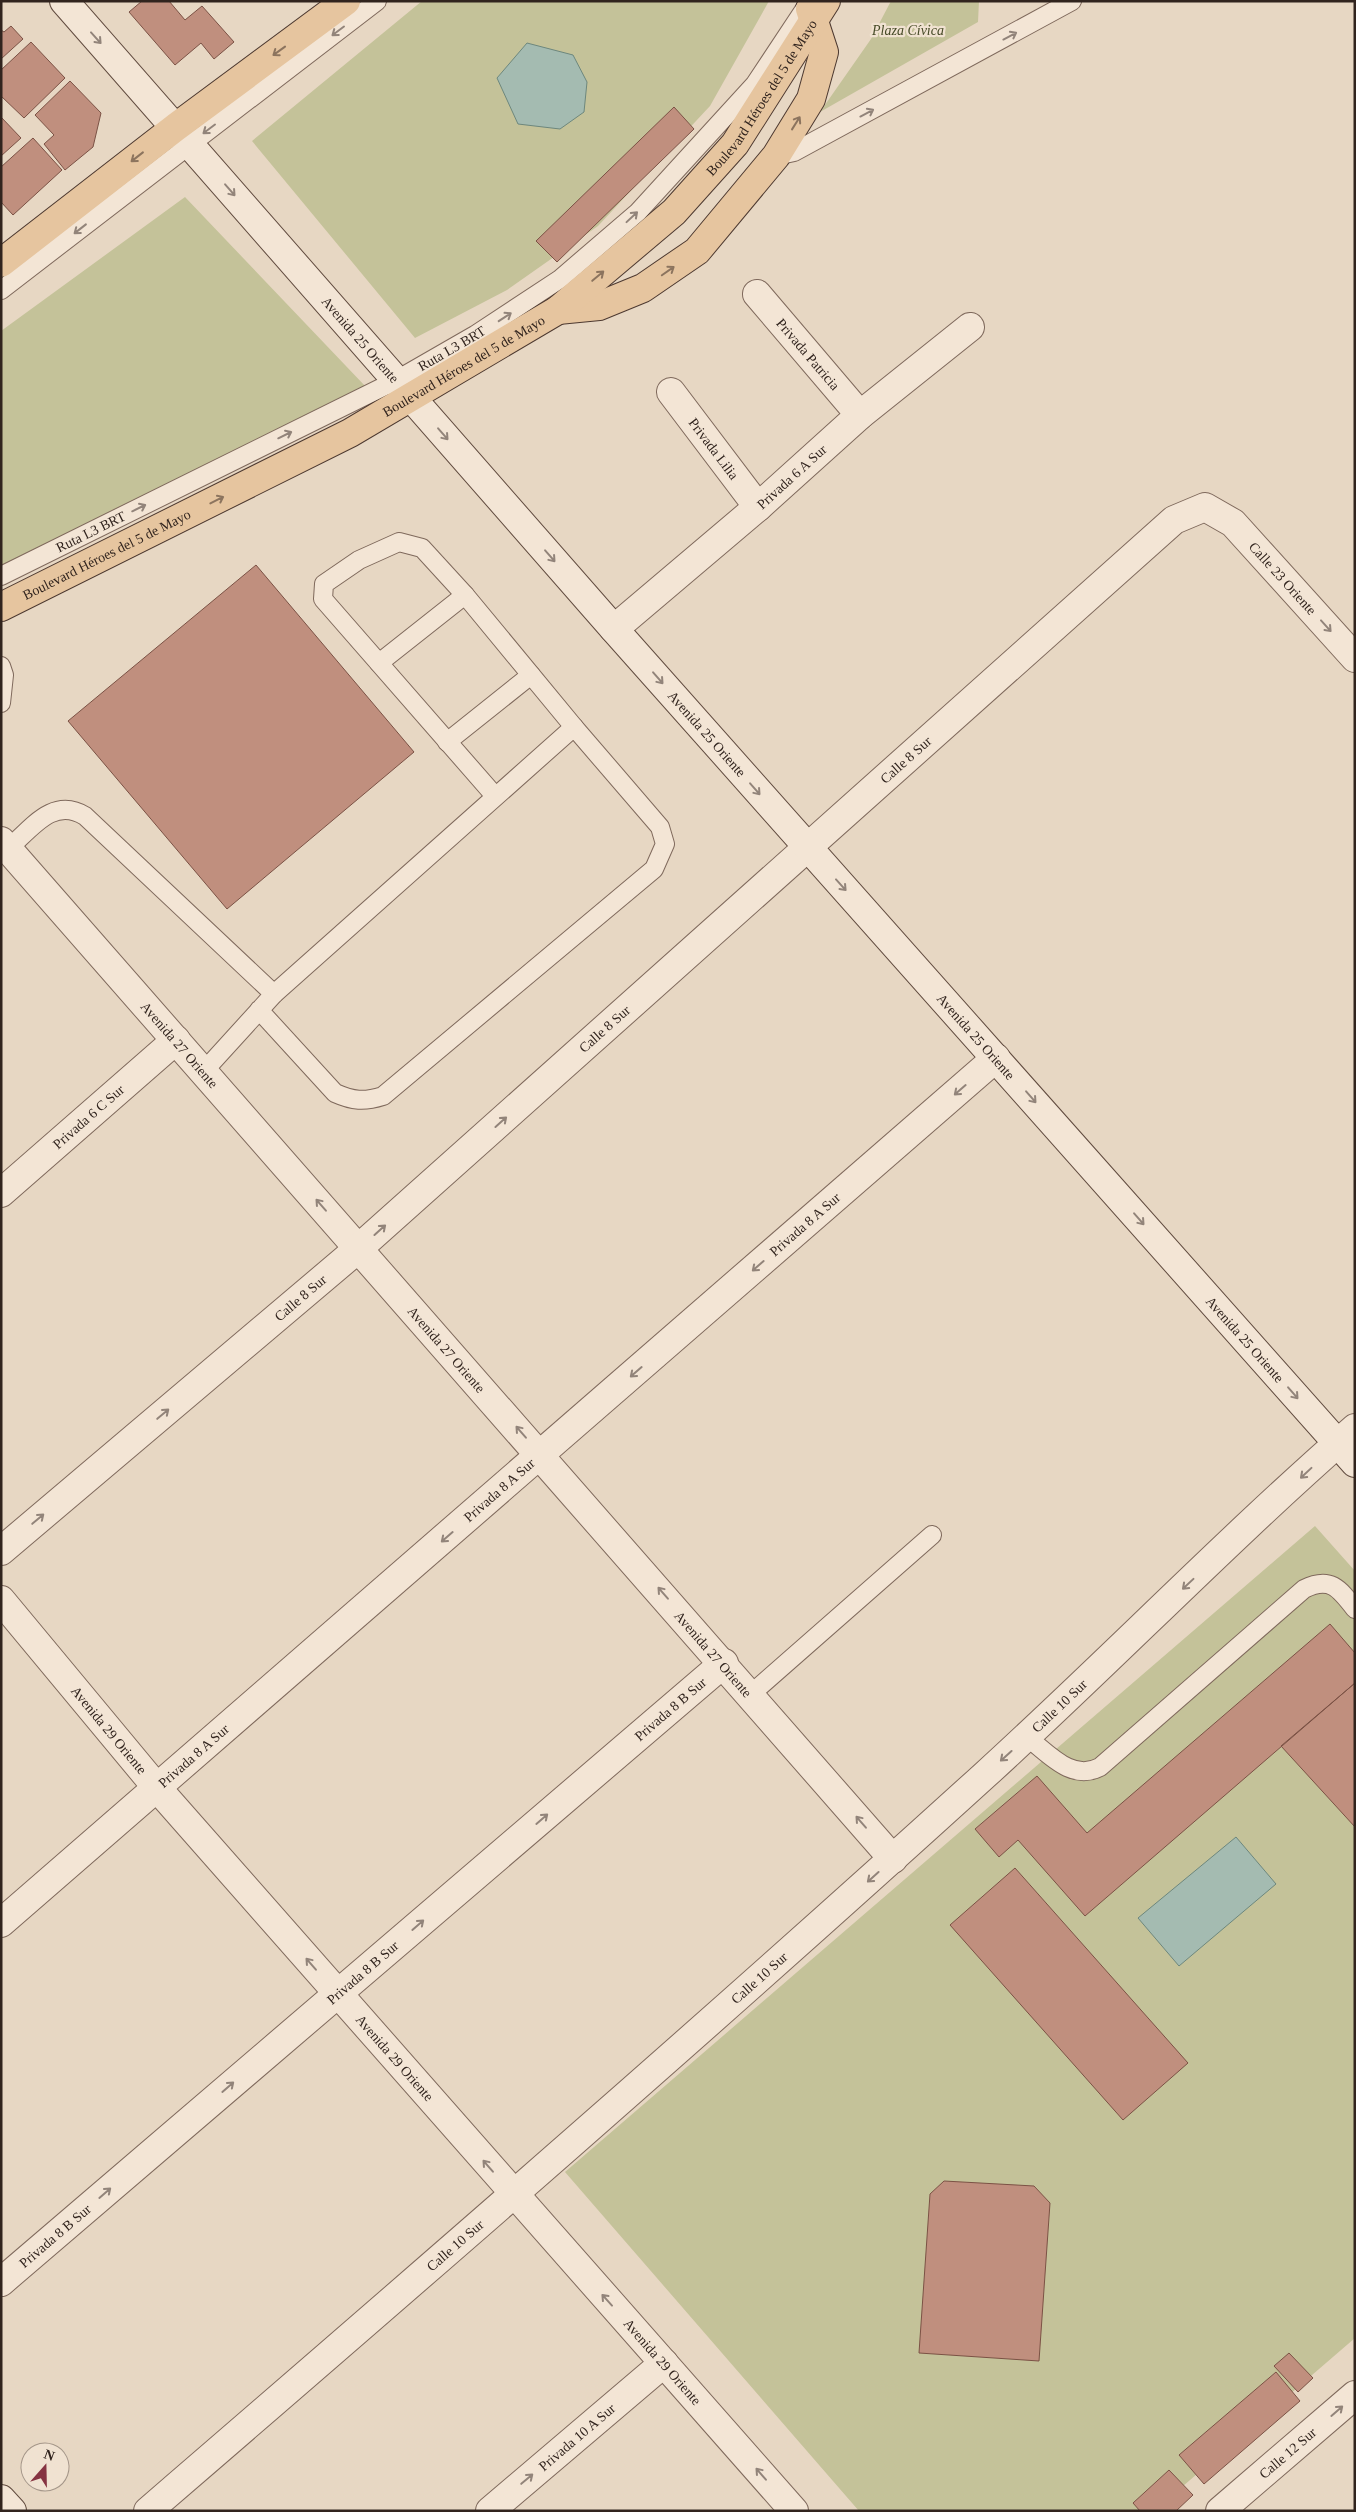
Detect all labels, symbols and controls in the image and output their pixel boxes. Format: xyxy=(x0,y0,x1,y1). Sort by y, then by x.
street label: Boulevard Héroes del 5 de Mayo xyxy=(703,17,820,179)
park label: Plaza Cívica xyxy=(871,23,944,38)
one-way arrow xyxy=(332,25,345,36)
one-way arrow xyxy=(90,31,102,44)
one-way arrow xyxy=(1003,31,1018,41)
one-way arrow xyxy=(272,46,286,56)
one-way arrow xyxy=(860,107,874,117)
one-way arrow xyxy=(792,117,802,131)
one-way arrow xyxy=(203,124,216,135)
one-way arrow xyxy=(131,151,144,162)
one-way arrow xyxy=(224,183,235,196)
one-way arrow xyxy=(626,211,638,223)
one-way arrow xyxy=(74,223,87,234)
one-way arrow xyxy=(661,266,675,276)
one-way arrow xyxy=(592,271,605,282)
street label: Avenida 25 Oriente xyxy=(318,294,402,386)
one-way arrow xyxy=(497,312,511,322)
street label: Boulevard Héroes del 5 de Mayo xyxy=(380,313,548,420)
street label: Privada Patricia xyxy=(773,316,843,394)
street label: Ruta L3 BRT xyxy=(416,323,489,374)
street label: Privada Lilia xyxy=(686,415,742,483)
one-way arrow xyxy=(437,427,448,440)
one-way arrow xyxy=(277,430,292,440)
street label: Privada 6 A Sur xyxy=(754,442,830,512)
one-way arrow xyxy=(209,494,224,504)
one-way arrow xyxy=(131,502,146,512)
street label: Boulevard Héroes del 5 de Mayo xyxy=(20,507,193,603)
street label: Ruta L3 BRT xyxy=(54,508,128,556)
street label: Calle 23 Oriente xyxy=(1246,539,1319,618)
one-way arrow xyxy=(545,550,556,563)
one-way arrow xyxy=(1320,619,1331,632)
one-way arrow xyxy=(652,672,664,685)
street label: Avenida 25 Oriente xyxy=(665,688,749,780)
street label: Calle 8 Sur xyxy=(877,733,935,787)
one-way arrow xyxy=(750,782,761,795)
one-way arrow xyxy=(835,878,846,891)
street label: Avenida 25 Oriente xyxy=(934,991,1018,1083)
street label: Avenida 27 Oriente xyxy=(138,999,221,1091)
street label: Calle 8 Sur xyxy=(576,1002,633,1056)
street label: Privada 6 C Sur xyxy=(50,1082,127,1152)
one-way arrow xyxy=(953,1084,966,1096)
one-way arrow xyxy=(1026,1091,1037,1104)
one-way arrow xyxy=(495,1116,508,1128)
street label: Privada 8 A Sur xyxy=(767,1190,844,1259)
one-way arrow xyxy=(315,1198,327,1211)
one-way arrow xyxy=(1133,1212,1144,1225)
one-way arrow xyxy=(373,1224,386,1236)
one-way arrow xyxy=(752,1260,765,1271)
street label: Calle 8 Sur xyxy=(272,1272,330,1324)
street label: Avenida 25 Oriente xyxy=(1203,1294,1287,1386)
street label: Avenida 27 Oriente xyxy=(404,1304,488,1396)
one-way arrow xyxy=(629,1367,642,1378)
one-way arrow xyxy=(1287,1387,1299,1400)
one-way arrow xyxy=(156,1409,169,1420)
one-way arrow xyxy=(515,1425,526,1438)
street label: Privada 8 A Sur xyxy=(461,1456,538,1525)
one-way arrow xyxy=(1300,1466,1312,1478)
one-way arrow xyxy=(32,1513,45,1525)
one-way arrow xyxy=(441,1531,454,1542)
one-way arrow xyxy=(1182,1578,1194,1590)
one-way arrow xyxy=(657,1587,668,1600)
street label: Avenida 27 Oriente xyxy=(671,1608,755,1700)
street label: Privada 8 B Sur xyxy=(632,1675,710,1744)
street label: Calle 10 Sur xyxy=(1029,1676,1090,1736)
street label: Avenida 29 Oriente xyxy=(68,1683,149,1777)
street label: Privada 8 A Sur xyxy=(156,1721,232,1791)
one-way arrow xyxy=(999,1750,1012,1762)
one-way arrow xyxy=(535,1814,548,1825)
one-way arrow xyxy=(855,1815,867,1828)
one-way arrow xyxy=(866,1871,879,1882)
one-way arrow xyxy=(412,1919,425,1931)
street label: Privada 8 B Sur xyxy=(324,1938,402,2007)
street label: Calle 10 Sur xyxy=(728,1949,791,2007)
one-way arrow xyxy=(306,1958,317,1971)
street label: Avenida 29 Oriente xyxy=(353,2012,436,2104)
one-way arrow xyxy=(222,2082,235,2093)
one-way arrow xyxy=(482,2159,493,2172)
one-way arrow xyxy=(98,2187,111,2199)
street label: Privada 8 B Sur xyxy=(17,2201,94,2271)
street label: Calle 10 Sur xyxy=(424,2217,487,2274)
one-way arrow xyxy=(601,2293,613,2306)
street label: Avenida 29 Oriente xyxy=(620,2316,704,2408)
street label: Privada 10 A Sur xyxy=(536,2401,619,2474)
one-way arrow xyxy=(1330,2405,1343,2416)
street label: Calle 12 Sur xyxy=(1256,2425,1320,2482)
north arrow xyxy=(20,2442,70,2492)
text: N xyxy=(42,2446,57,2464)
one-way arrow xyxy=(756,2468,767,2481)
one-way arrow xyxy=(520,2474,533,2485)

